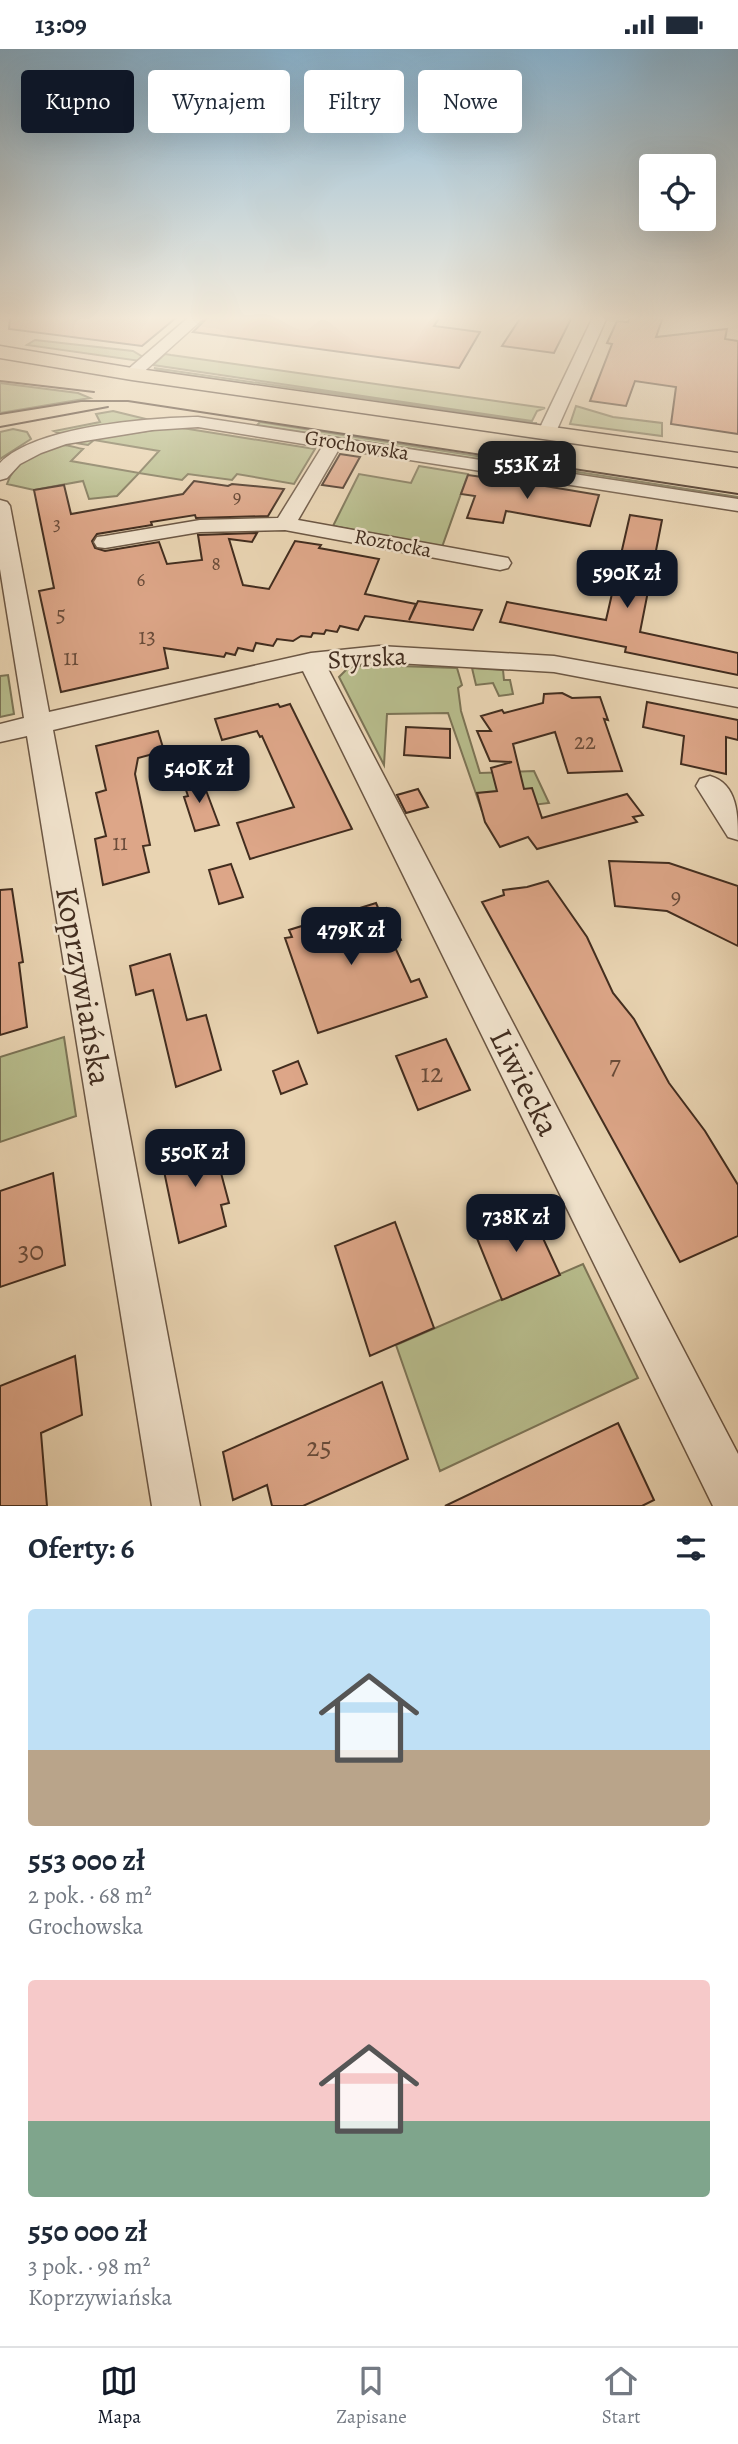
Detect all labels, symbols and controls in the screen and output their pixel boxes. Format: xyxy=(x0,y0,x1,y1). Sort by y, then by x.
text: 13:09 xyxy=(35,7,87,42)
chip: Kupno xyxy=(21,70,134,133)
chip: Wynajem xyxy=(148,70,290,133)
chip: Filtry xyxy=(304,70,404,133)
chip: Nowe xyxy=(418,70,522,133)
map controls xyxy=(639,154,716,231)
button: locate xyxy=(639,154,716,231)
street label: Grochowska xyxy=(303,423,411,467)
pin: 553K zł xyxy=(462,441,592,501)
text: 553K zł xyxy=(494,448,560,479)
house number: 9 xyxy=(233,484,241,510)
house number: 3 xyxy=(53,511,61,537)
street label: Roztocka xyxy=(352,522,434,564)
house number: 8 xyxy=(211,551,221,577)
pin: 590K zł xyxy=(562,551,692,610)
text: 590K zł xyxy=(593,557,661,588)
house number: 6 xyxy=(137,567,146,593)
house number: 5 xyxy=(56,599,66,630)
house number: 13 xyxy=(138,621,156,652)
street label: Styrska xyxy=(327,638,407,678)
house number: 11 xyxy=(63,642,79,673)
house number: 22 xyxy=(574,726,596,757)
pin: 540K zł xyxy=(134,745,264,805)
text: 540K zł xyxy=(165,752,233,783)
house number: 11 xyxy=(112,827,128,858)
house number: 9 xyxy=(671,881,681,912)
street label: Koprzywiańska xyxy=(45,883,123,1089)
pin: 479K zł xyxy=(286,907,416,967)
text: 479K zł xyxy=(317,914,385,945)
street label: Liwiecka xyxy=(479,1021,571,1143)
house number: 7 xyxy=(609,1046,621,1084)
house number: 12 xyxy=(421,1054,443,1092)
pin: 550K zł xyxy=(130,1129,260,1189)
text: 550K zł xyxy=(161,1136,229,1167)
pin: 738K zł xyxy=(451,1195,581,1254)
text: 738K zł xyxy=(482,1201,550,1232)
house number: 30 xyxy=(18,1232,44,1270)
house number: 25 xyxy=(306,1428,332,1466)
text: Oferty: 6 xyxy=(28,1528,135,1568)
icon: filters xyxy=(672,1529,710,1567)
icon: home xyxy=(306,1655,432,1781)
text: 553 000 zł xyxy=(28,1840,145,1880)
text: 2 pok. · 68 m² xyxy=(28,1880,152,1911)
text: Grochowska xyxy=(28,1911,143,1942)
icon: home xyxy=(306,2026,432,2152)
text: 550 000 zł xyxy=(28,2211,147,2251)
text: 3 pok. · 98 m² xyxy=(28,2251,150,2282)
text: Koprzywiańska xyxy=(28,2282,172,2313)
tab: Mapa xyxy=(98,2362,141,2430)
tab: Zapisane xyxy=(336,2362,407,2430)
tab: Start xyxy=(602,2362,640,2430)

